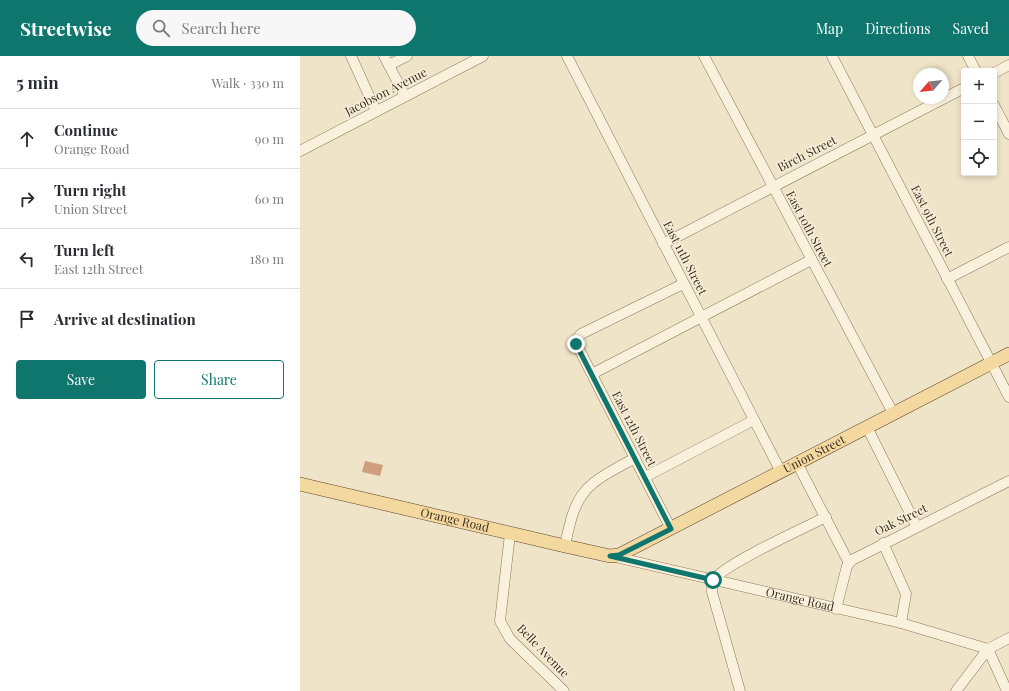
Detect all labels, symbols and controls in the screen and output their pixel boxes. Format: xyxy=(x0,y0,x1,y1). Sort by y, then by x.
search box xyxy=(136,10,416,46)
text: Streetwise xyxy=(20,15,112,41)
icon: search xyxy=(150,17,172,39)
text: Search here xyxy=(182,18,261,38)
text: Map xyxy=(816,19,843,38)
text: Directions xyxy=(865,19,931,38)
text: Saved xyxy=(953,19,989,38)
street label: Jacobson Avenue xyxy=(341,64,429,119)
north arrow xyxy=(913,68,949,104)
map controls xyxy=(961,68,997,176)
button: + xyxy=(961,68,997,104)
text: 5 min xyxy=(16,71,59,93)
text: Walk · 330 m xyxy=(211,74,284,91)
button: − xyxy=(961,104,997,140)
text: Continue xyxy=(54,120,118,140)
icon: ahead xyxy=(16,128,38,150)
text: 90 m xyxy=(255,130,284,147)
street label: Birch Street xyxy=(774,131,839,175)
text: Orange Road xyxy=(54,140,130,157)
button: locate xyxy=(961,140,997,176)
text: Turn right xyxy=(54,180,127,200)
street label: East 9th Street xyxy=(908,182,958,260)
icon: right xyxy=(16,188,38,210)
street label: East 10th Street xyxy=(783,188,837,270)
text: 60 m xyxy=(255,190,284,207)
text: Union Street xyxy=(54,200,127,217)
street label: East 11th Street xyxy=(660,218,712,298)
text: Turn left xyxy=(54,240,115,260)
icon: left xyxy=(16,248,38,270)
text: 180 m xyxy=(250,250,284,267)
text: East 12th Street xyxy=(54,260,143,277)
icon: arrive xyxy=(16,308,38,330)
text: Arrive at destination xyxy=(54,309,196,329)
route end xyxy=(567,335,585,353)
button: Save xyxy=(16,360,146,399)
button: Share xyxy=(154,360,284,399)
street label: East 12th Street xyxy=(609,388,661,470)
street label: Union Street xyxy=(780,430,848,476)
street label: Oak Street xyxy=(872,499,930,539)
street label: Orange Road xyxy=(419,503,491,535)
route start xyxy=(704,571,722,589)
street label: Orange Road xyxy=(764,583,836,614)
street label: Belle Avenue xyxy=(514,620,573,681)

